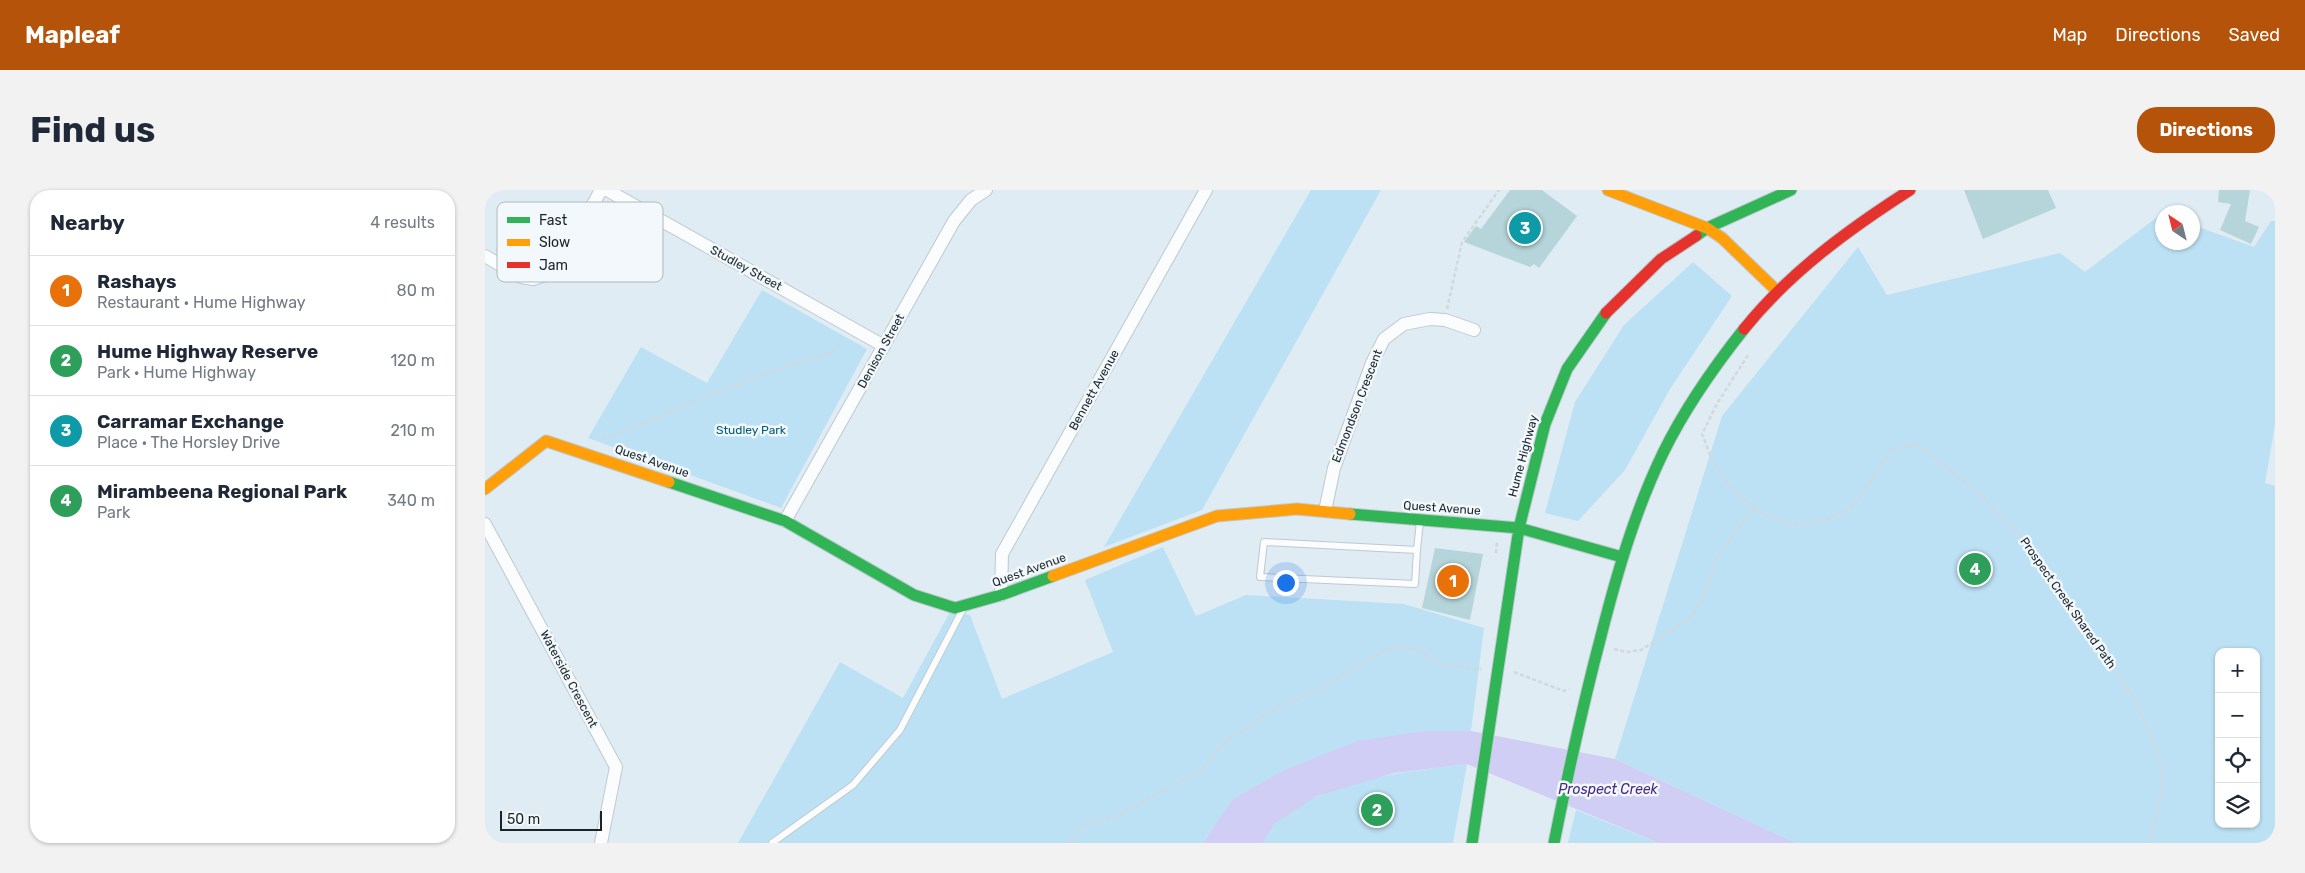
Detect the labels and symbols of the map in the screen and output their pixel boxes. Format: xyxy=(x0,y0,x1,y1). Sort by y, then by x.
legend xyxy=(497,202,663,282)
north arrow xyxy=(2155,205,2200,250)
pin: 3 xyxy=(1509,209,1541,247)
text: Fast xyxy=(539,212,568,229)
text: Slow xyxy=(539,234,570,251)
street label: Studley Street xyxy=(708,243,785,294)
text: Jam xyxy=(539,257,568,274)
street label: Denison Street xyxy=(855,311,907,391)
street label: Bennett Avenue xyxy=(1066,347,1122,433)
street label: Edmondson Crescent xyxy=(1329,347,1385,465)
street label: Hume Highway xyxy=(1505,413,1541,499)
park label: Studley Park xyxy=(716,423,787,437)
street label: Quest Avenue xyxy=(613,442,691,480)
street label: Quest Avenue xyxy=(1403,498,1481,518)
street label: Prospect Creek Shared Path xyxy=(2017,535,2119,671)
street label: Quest Avenue xyxy=(990,550,1068,590)
pin: 4 xyxy=(1959,550,1991,588)
pin: 1 xyxy=(1437,562,1469,600)
your location xyxy=(1273,570,1299,596)
street label: Waterside Crescent xyxy=(537,628,601,730)
water label: Prospect Creek xyxy=(1558,781,1659,798)
pin: 2 xyxy=(1361,791,1393,829)
scale bar xyxy=(500,808,603,831)

